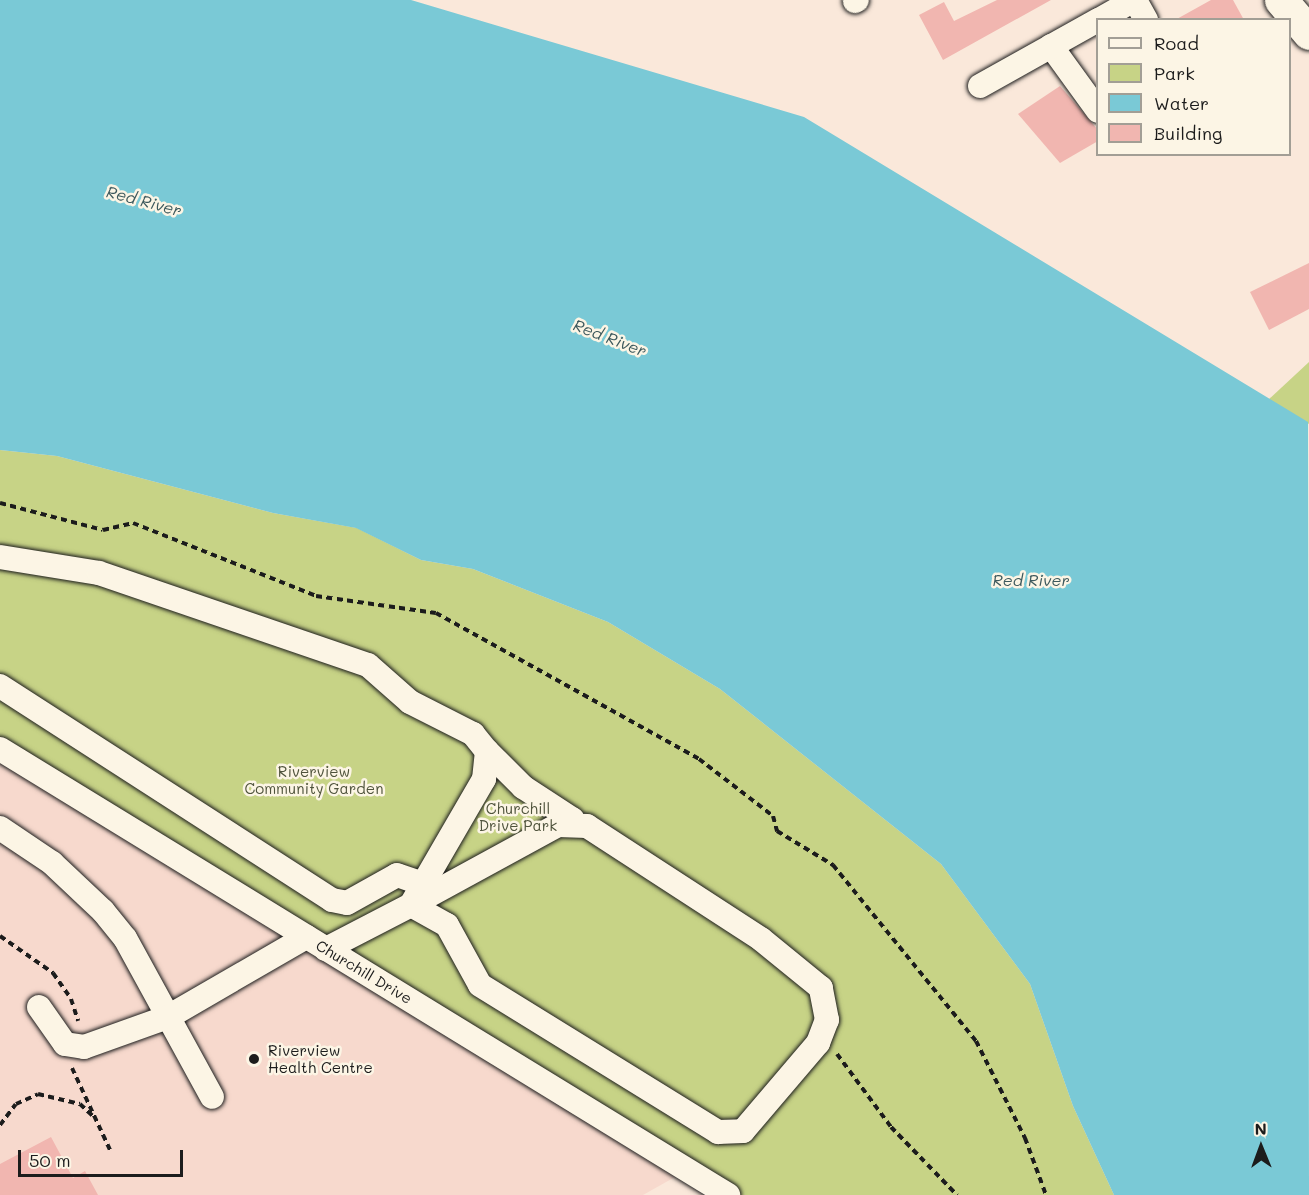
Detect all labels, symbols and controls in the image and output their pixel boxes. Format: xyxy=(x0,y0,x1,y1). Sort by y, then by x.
legend xyxy=(1096,18,1291,156)
text: Road xyxy=(1154,31,1199,55)
text: Park xyxy=(1154,61,1195,85)
text: Water xyxy=(1154,91,1209,115)
text: Building xyxy=(1154,121,1222,145)
water label: Red River xyxy=(104,182,184,220)
water label: Red River xyxy=(571,315,649,361)
water label: Red River xyxy=(993,570,1069,590)
park label: Riverview Community Garden xyxy=(245,762,383,797)
park label: Churchill Drive Park xyxy=(479,799,557,834)
street label: Churchill Drive xyxy=(313,936,415,1008)
place label: Riverview Health Centre xyxy=(268,1041,373,1076)
marker: Riverview Health Centre xyxy=(245,1050,263,1068)
north arrow xyxy=(1231,1117,1291,1177)
text: N xyxy=(1254,1118,1267,1139)
scale bar xyxy=(21,1138,186,1176)
text: 50 m xyxy=(29,1148,71,1172)

